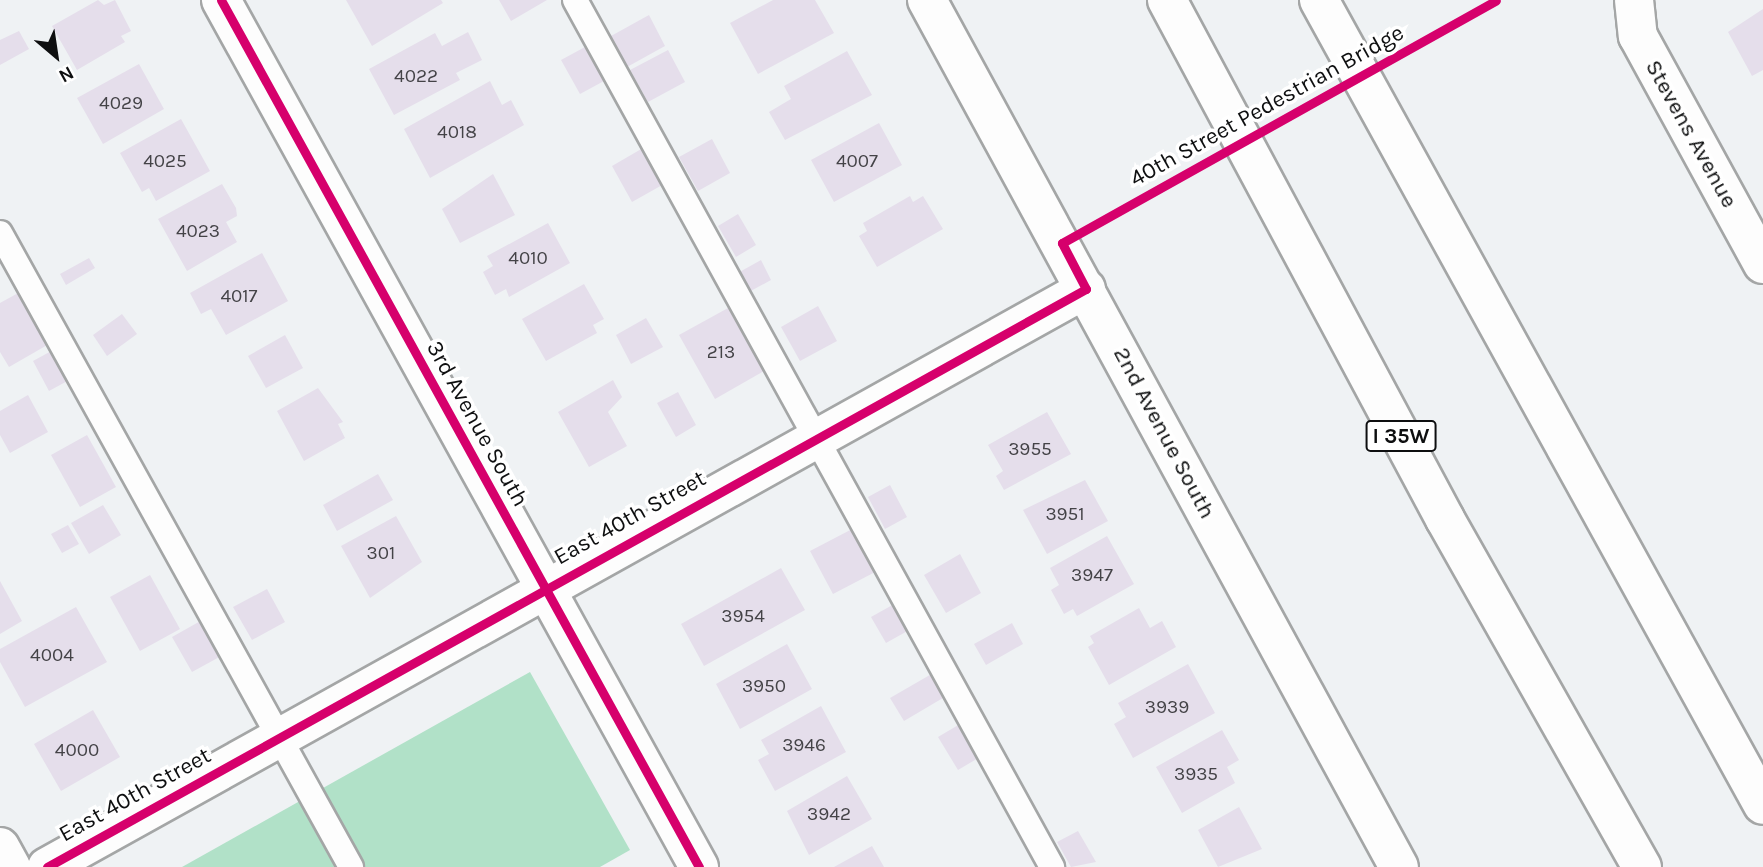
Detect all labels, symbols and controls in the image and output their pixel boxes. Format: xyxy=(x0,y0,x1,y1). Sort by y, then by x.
street label: 40th Street Pedestrian Bridge xyxy=(1125,19,1409,193)
north arrow xyxy=(21,21,91,91)
street label: Stevens Avenue xyxy=(1639,55,1743,213)
text: N xyxy=(55,61,77,87)
house number: 4022 xyxy=(394,66,438,88)
house number: 4029 xyxy=(99,93,143,115)
house number: 4018 xyxy=(437,122,477,144)
house number: 4025 xyxy=(143,151,187,173)
house number: 4007 xyxy=(836,151,878,173)
house number: 4023 xyxy=(176,221,220,243)
house number: 4010 xyxy=(508,248,548,270)
house number: 4017 xyxy=(220,286,258,308)
street label: 3rd Avenue South xyxy=(420,336,534,512)
house number: 213 xyxy=(707,342,735,364)
street label: 2nd Avenue South xyxy=(1107,342,1221,524)
road number: I 35W xyxy=(1364,418,1438,453)
house number: 3955 xyxy=(1008,439,1052,461)
street label: East 40th Street xyxy=(549,465,711,571)
house number: 3951 xyxy=(1045,504,1085,526)
house number: 301 xyxy=(367,543,395,565)
house number: 3947 xyxy=(1071,565,1113,587)
house number: 3954 xyxy=(721,606,765,628)
house number: 4004 xyxy=(30,645,74,667)
house number: 3950 xyxy=(742,676,786,698)
house number: 3939 xyxy=(1145,697,1189,719)
house number: 3946 xyxy=(782,735,826,757)
house number: 4000 xyxy=(55,740,99,762)
street label: East 40th Street xyxy=(54,742,216,848)
house number: 3935 xyxy=(1174,764,1218,786)
house number: 3942 xyxy=(807,804,851,826)

